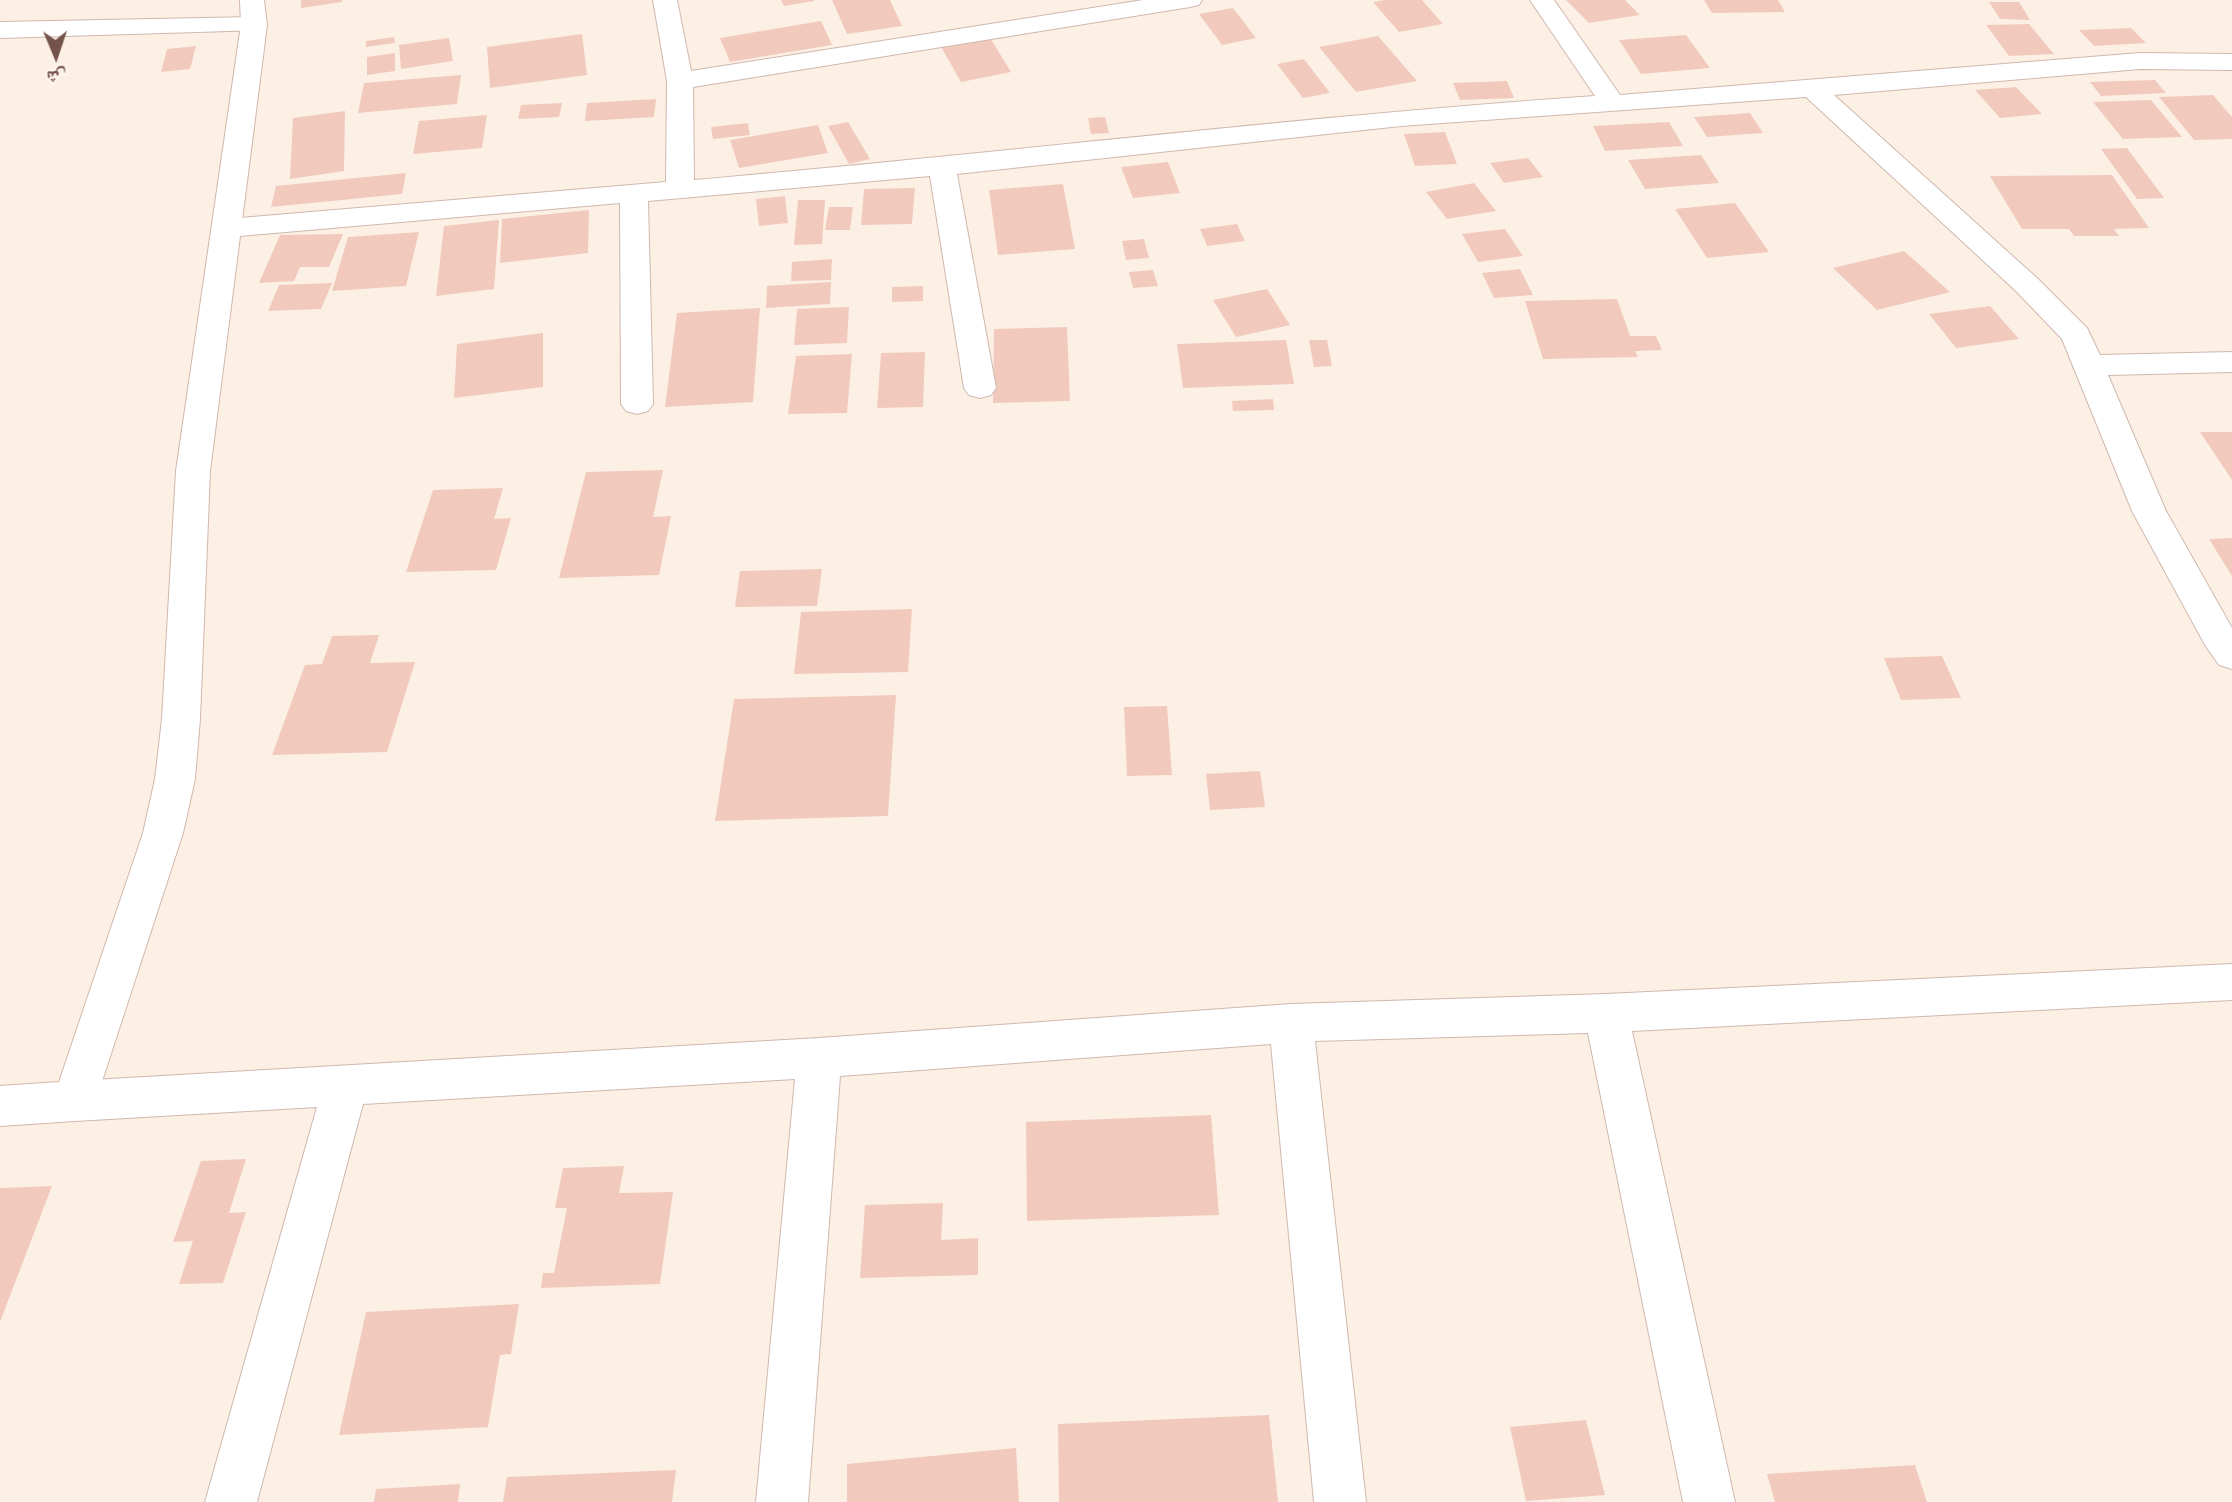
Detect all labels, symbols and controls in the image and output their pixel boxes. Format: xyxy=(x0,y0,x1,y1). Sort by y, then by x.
north arrow xyxy=(21,21,91,91)
text: ش xyxy=(46,66,67,89)

